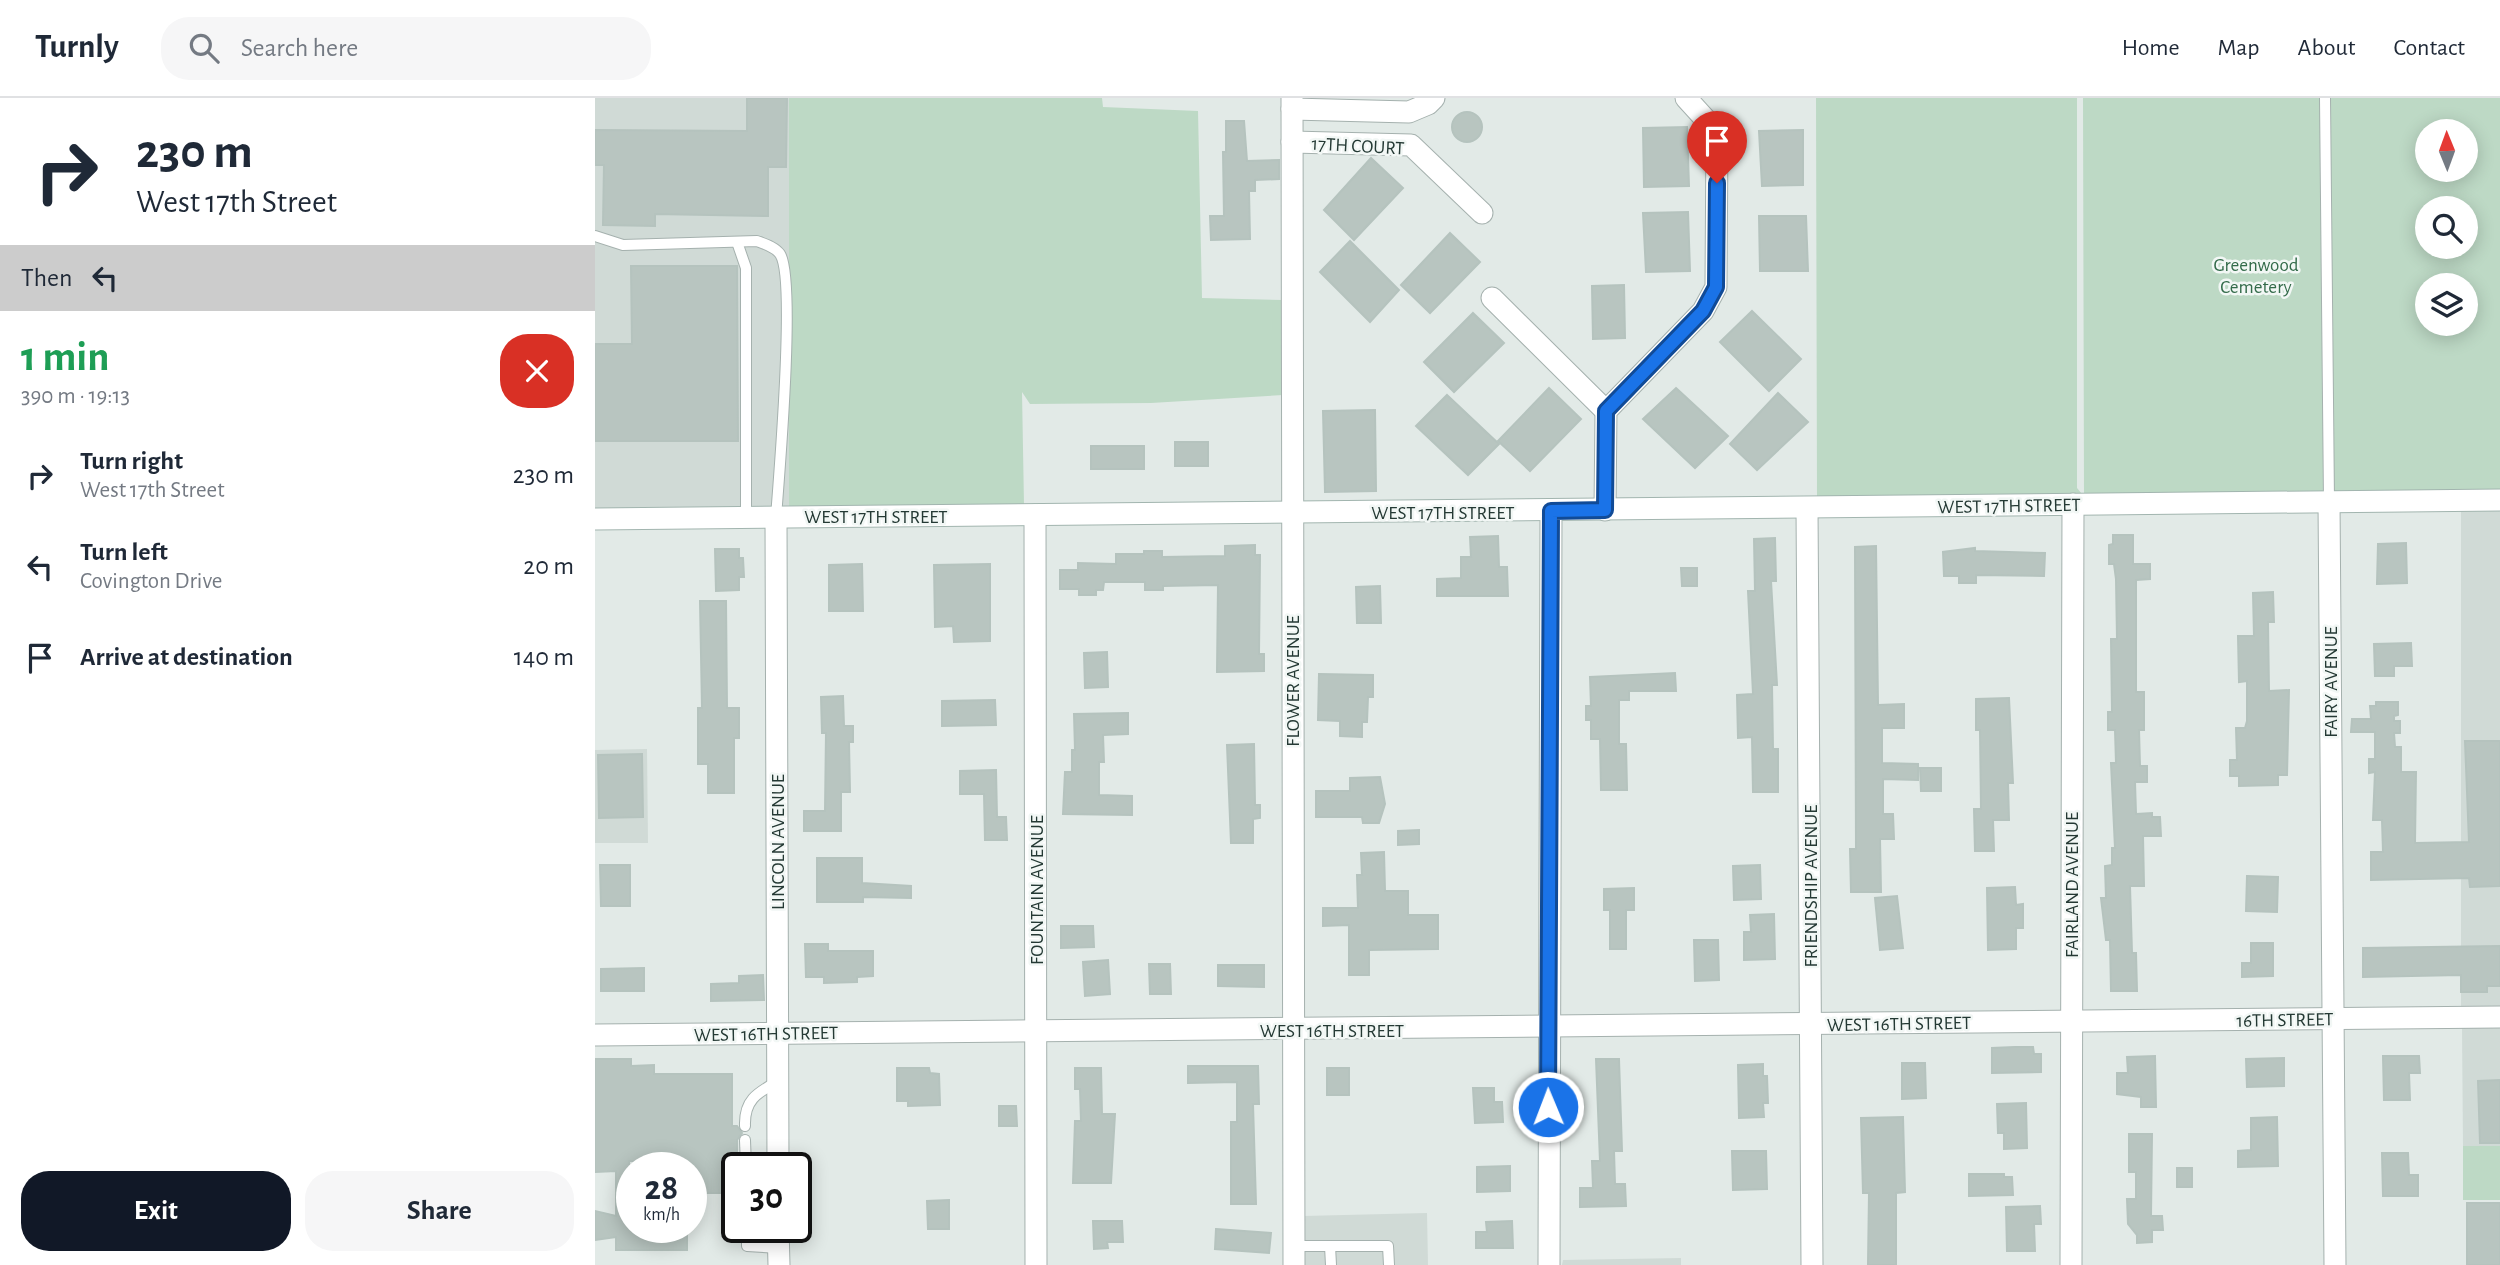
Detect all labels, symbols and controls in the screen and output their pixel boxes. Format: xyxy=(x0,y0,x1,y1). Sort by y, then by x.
search box xyxy=(161,17,651,80)
icon: search xyxy=(185,29,223,67)
text: Turnly xyxy=(35,31,119,64)
text: Search here xyxy=(241,35,358,61)
text: Home xyxy=(2122,36,2180,60)
text: Map xyxy=(2218,36,2260,60)
text: About xyxy=(2298,36,2355,60)
text: Contact xyxy=(2393,36,2465,60)
pin xyxy=(1687,111,1747,183)
north arrow xyxy=(2415,119,2478,182)
map controls xyxy=(2415,119,2478,336)
icon: arrive xyxy=(1698,122,1736,160)
icon: right xyxy=(21,126,112,217)
text: 230 m xyxy=(136,128,253,177)
street label: 17TH COURT xyxy=(1311,135,1405,158)
text: West 17th Street xyxy=(136,186,337,218)
button: search xyxy=(2415,196,2478,259)
park label: Greenwood Cemetery xyxy=(2213,256,2299,297)
icon: left xyxy=(86,259,124,297)
text: Then xyxy=(21,265,72,291)
button: layers xyxy=(2415,273,2478,336)
button: close xyxy=(500,334,574,408)
text: 1 min xyxy=(21,336,110,378)
text: 390 m · 19:13 xyxy=(21,385,130,408)
text: Turn right xyxy=(80,448,183,474)
icon: right xyxy=(21,457,59,495)
text: 230 m xyxy=(513,462,574,488)
text: West 17th Street xyxy=(80,479,225,502)
street label: WEST 17TH STREET xyxy=(1937,496,2081,517)
street label: WEST 17TH STREET xyxy=(1371,504,1515,523)
street label: WEST 17TH STREET xyxy=(804,508,948,527)
text: Turn left xyxy=(80,539,168,565)
icon: left xyxy=(21,548,59,586)
text: 20 m xyxy=(523,553,574,579)
text: Covington Drive xyxy=(80,570,222,593)
street label: FLOWER AVENUE xyxy=(1284,615,1303,747)
street label: FAIRY AVENUE xyxy=(2322,626,2341,738)
icon: arrive xyxy=(21,639,59,677)
text: Arrive at destination xyxy=(80,644,293,670)
text: 140 m xyxy=(514,644,574,670)
street label: LINCOLN AVENUE xyxy=(769,774,788,910)
street label: FRIENDSHIP AVENUE xyxy=(1802,805,1821,967)
street label: FAIRLAND AVENUE xyxy=(2063,812,2082,958)
street label: FOUNTAIN AVENUE xyxy=(1028,815,1047,965)
street label: 16TH STREET xyxy=(2236,1010,2334,1031)
street label: WEST 16TH STREET xyxy=(1827,1014,1971,1035)
street label: WEST 16TH STREET xyxy=(1260,1022,1404,1041)
street label: WEST 16TH STREET xyxy=(694,1024,838,1045)
position arrow xyxy=(1511,1070,1585,1144)
speed limit sign: 30 xyxy=(721,1152,812,1243)
button: Exit xyxy=(21,1171,291,1251)
button: Share xyxy=(305,1171,574,1251)
text: 28 xyxy=(645,1171,678,1206)
text: km/h xyxy=(643,1206,680,1224)

